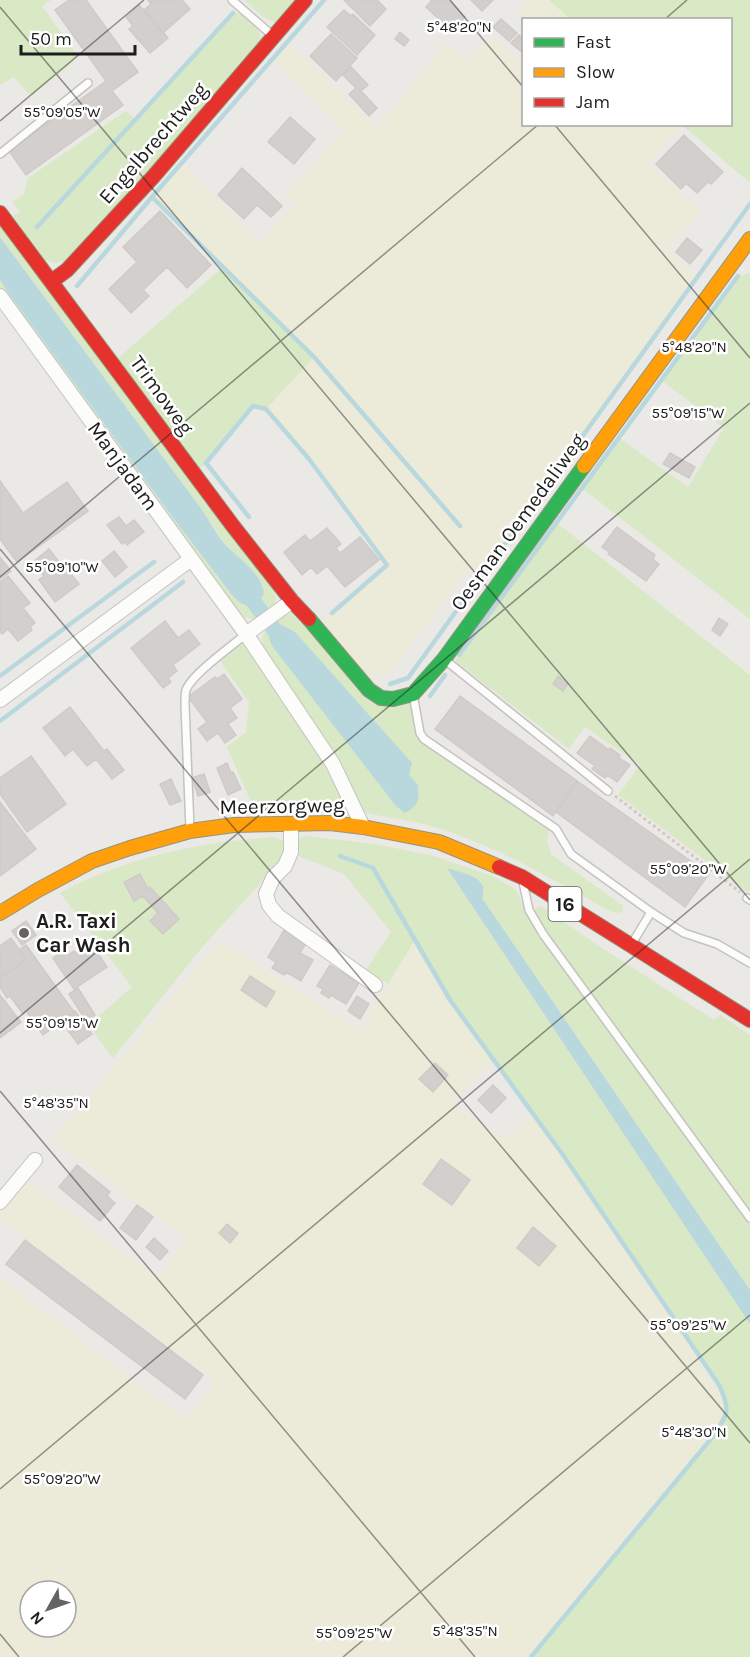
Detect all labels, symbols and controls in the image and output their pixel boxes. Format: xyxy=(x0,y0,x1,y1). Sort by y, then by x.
scale bar xyxy=(21,18,135,56)
text: 5°48'20"N xyxy=(426,18,492,36)
legend xyxy=(522,18,732,126)
text: 50 m xyxy=(30,28,72,50)
text: Fast xyxy=(576,31,611,53)
text: Slow xyxy=(576,61,615,83)
street label: Engelbrechtweg xyxy=(94,77,212,209)
text: Jam xyxy=(576,91,610,113)
text: 55°09'05"W xyxy=(23,103,101,121)
text: 5°48'20"N xyxy=(661,338,727,356)
street label: Trimoweg xyxy=(125,351,199,439)
text: 55°09'15"W xyxy=(651,404,725,422)
street label: Manjadam xyxy=(83,417,163,515)
street label: Oesman Oemedaliweg xyxy=(446,429,590,615)
text: 55°09'10"W xyxy=(25,558,99,576)
street label: Meerzorgweg xyxy=(219,793,345,819)
text: 55°09'20"W xyxy=(649,860,727,878)
road number: 16 xyxy=(548,887,582,921)
place label: A.R. Taxi Car Wash xyxy=(36,909,131,957)
marker: A.R. Taxi Car Wash xyxy=(17,926,31,940)
text: 55°09'15"W xyxy=(25,1014,99,1032)
text: 5°48'35"N xyxy=(23,1094,89,1112)
text: 55°09'25"W xyxy=(650,1316,727,1334)
text: 5°48'30"N xyxy=(661,1423,727,1441)
text: 55°09'20"W xyxy=(23,1470,101,1488)
north arrow xyxy=(18,1579,78,1639)
text: N xyxy=(26,1608,48,1629)
text: 5°48'35"N xyxy=(432,1622,498,1640)
text: 55°09'25"W xyxy=(316,1624,393,1642)

